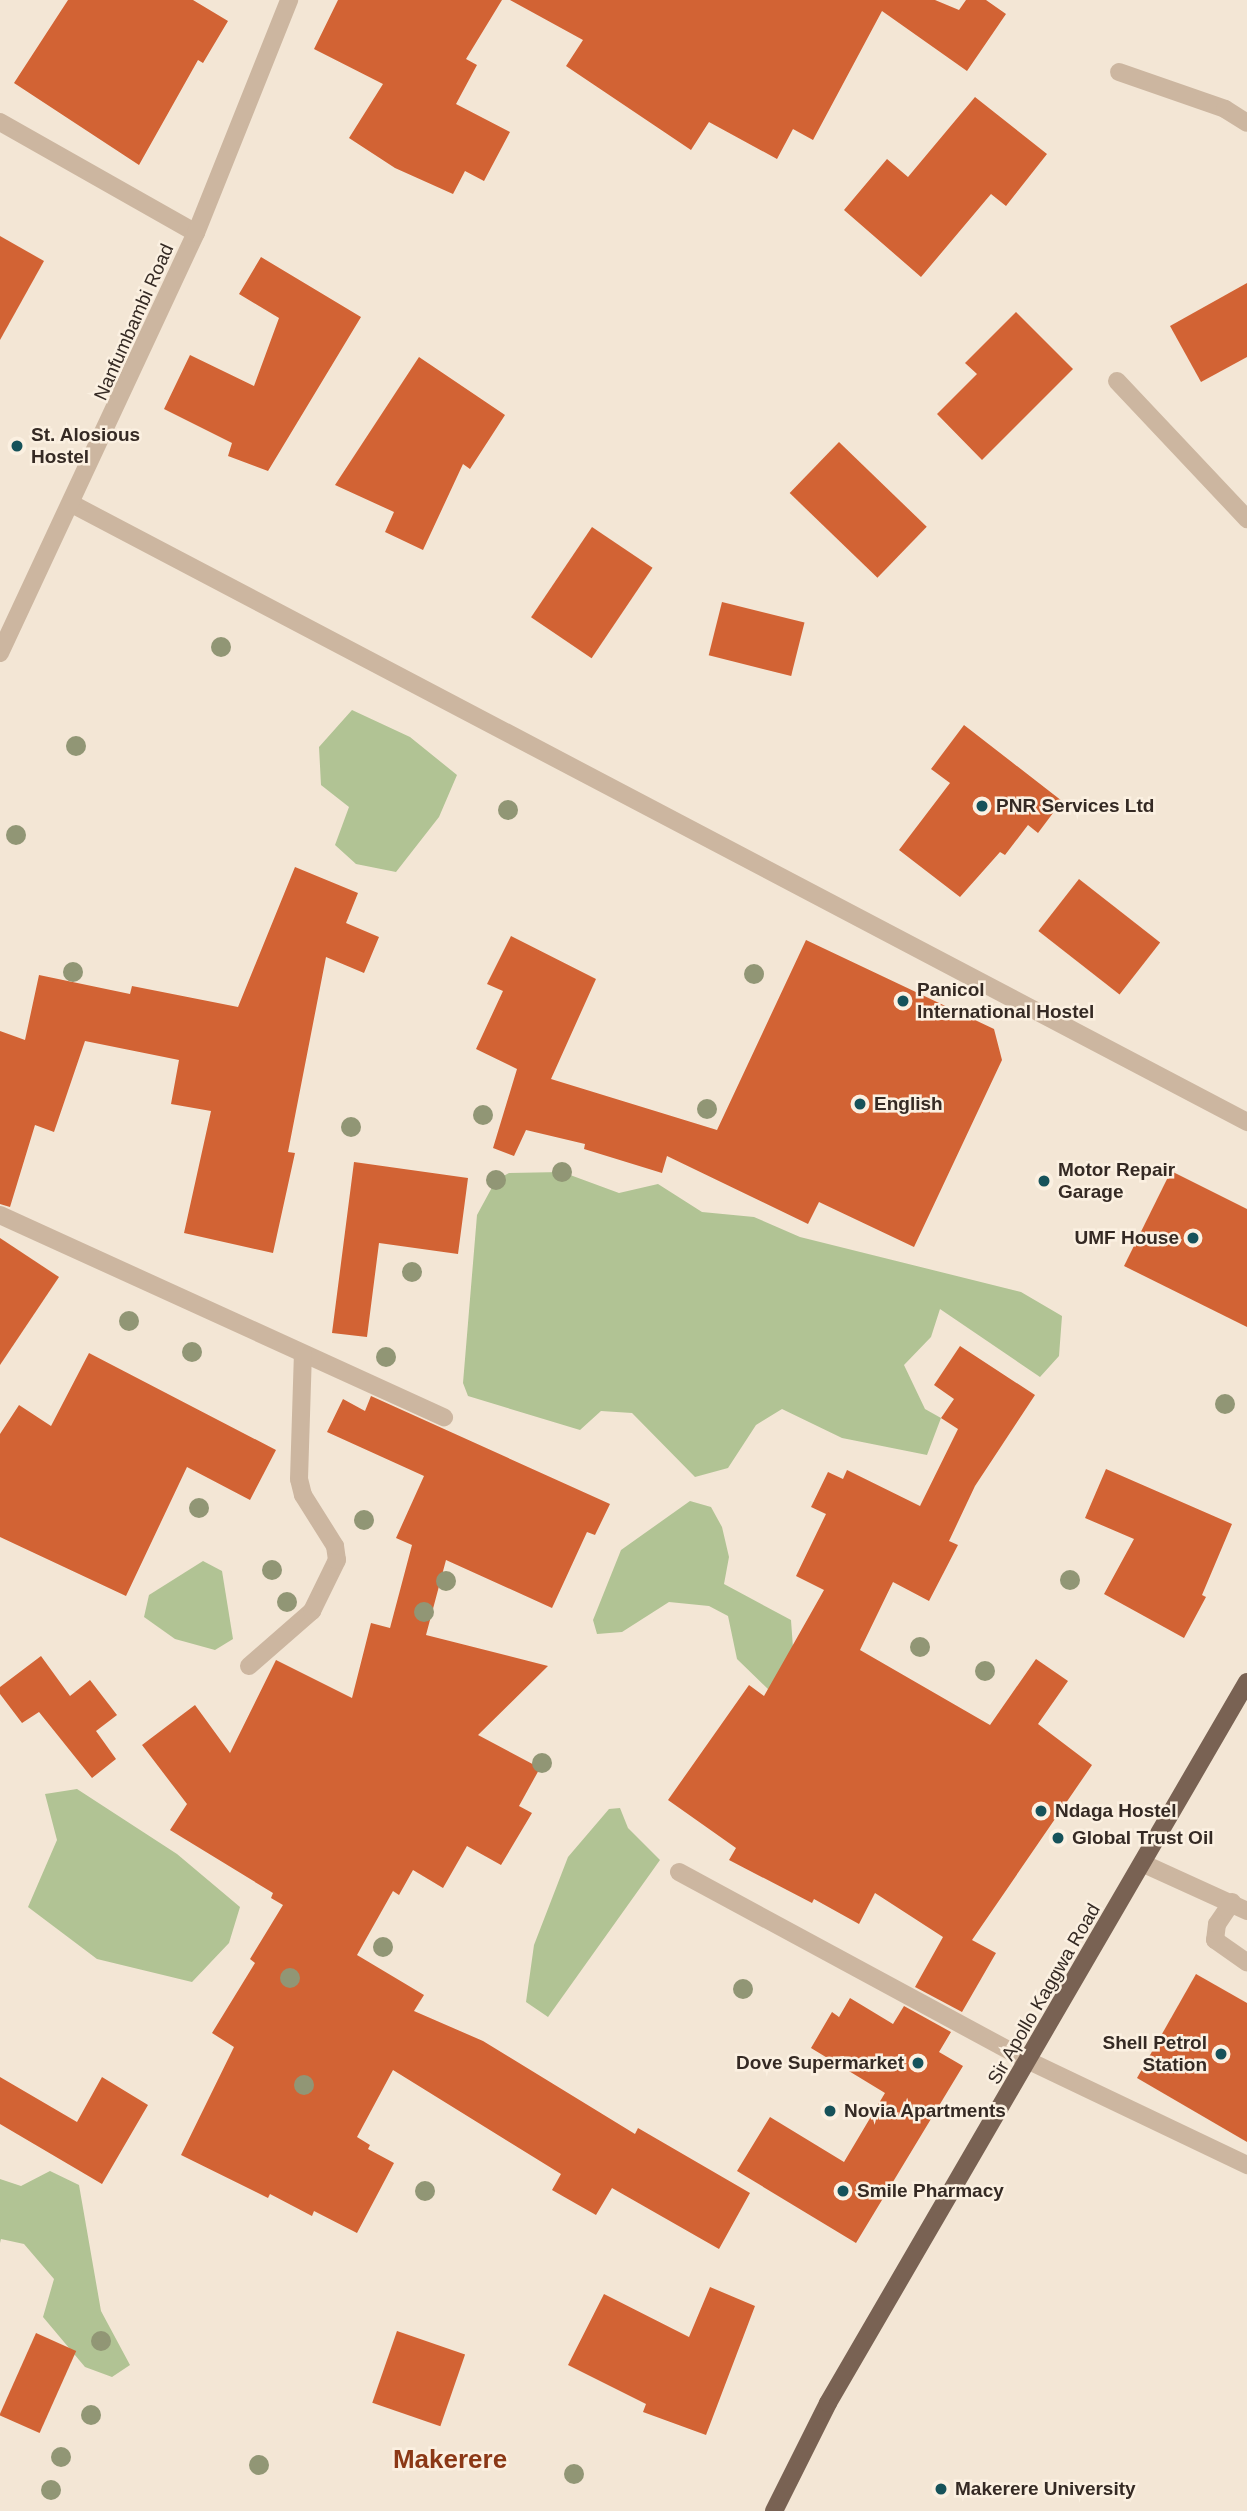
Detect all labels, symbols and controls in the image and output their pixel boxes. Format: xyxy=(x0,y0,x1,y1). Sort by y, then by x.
street label: Nanfumbambi Road xyxy=(89,240,179,404)
place label: St. Alosious Hostel xyxy=(31,424,141,468)
marker: St. Alosious Hostel xyxy=(9,438,25,454)
place label: PNR Services Ltd xyxy=(996,795,1154,817)
marker: PNR Services Ltd xyxy=(974,798,990,814)
place label: Panicol International Hostel xyxy=(917,979,1094,1023)
marker: Panicol International Hostel xyxy=(895,993,911,1009)
place label: English xyxy=(874,1093,943,1115)
marker: English xyxy=(852,1096,868,1112)
place label: Motor Repair Garage xyxy=(1058,1159,1175,1203)
marker: Motor Repair Garage xyxy=(1036,1173,1052,1189)
place label: UMF House xyxy=(1074,1227,1179,1249)
marker: UMF House xyxy=(1185,1230,1201,1246)
place label: Ndaga Hostel xyxy=(1055,1800,1176,1822)
marker: Ndaga Hostel xyxy=(1033,1803,1049,1819)
place label: Global Trust Oil xyxy=(1072,1827,1213,1849)
marker: Global Trust Oil xyxy=(1050,1830,1066,1846)
street label: Sir Apollo Kaggwa Road xyxy=(983,1899,1105,2089)
place label: Shell Petrol Station xyxy=(1102,2032,1207,2076)
marker: Shell Petrol Station xyxy=(1213,2046,1229,2062)
place label: Dove Supermarket xyxy=(736,2052,904,2074)
marker: Dove Supermarket xyxy=(910,2055,926,2071)
place label: Novia Apartments xyxy=(844,2100,1007,2122)
marker: Novia Apartments xyxy=(822,2103,838,2119)
place label: Smile Pharmacy xyxy=(857,2180,1004,2202)
marker: Smile Pharmacy xyxy=(835,2183,851,2199)
district label: Makerere xyxy=(393,2444,507,2476)
place label: Makerere University xyxy=(955,2478,1136,2500)
marker: Makerere University xyxy=(933,2481,949,2497)

